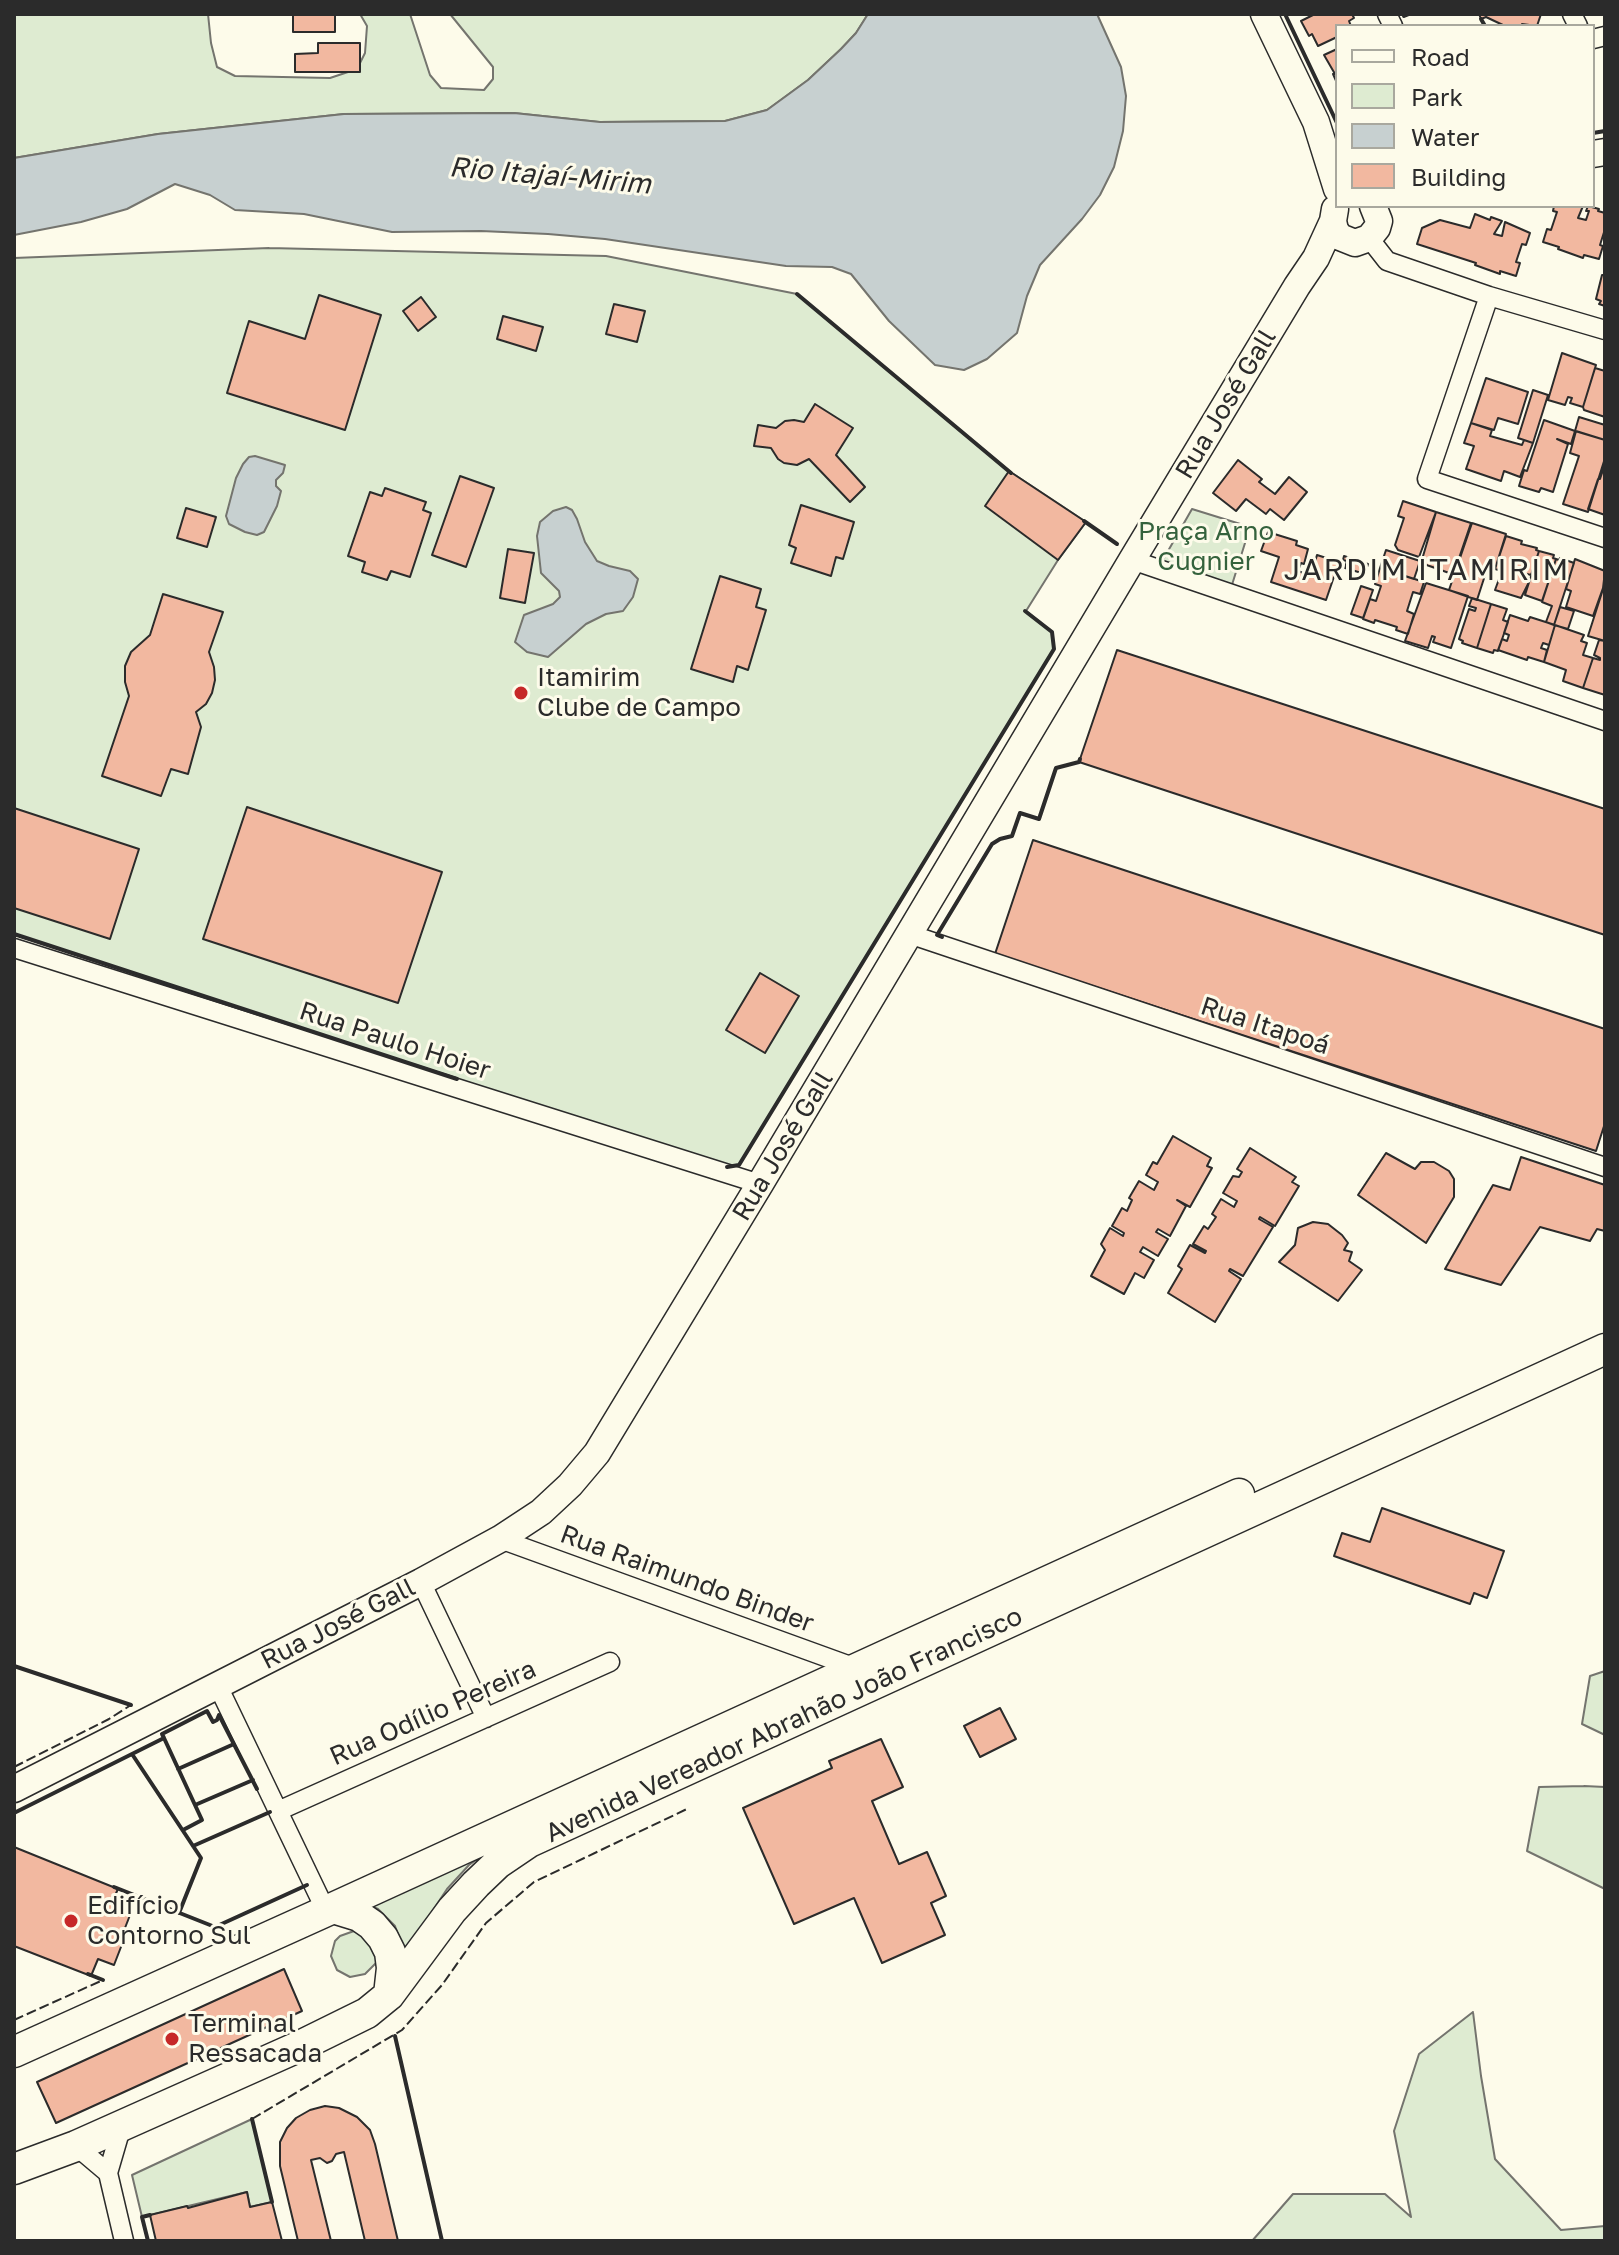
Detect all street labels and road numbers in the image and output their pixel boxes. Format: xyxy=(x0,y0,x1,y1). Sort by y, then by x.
street label: Rua José Gall xyxy=(1169,323,1283,485)
street label: Rua Itapoá xyxy=(1197,991,1333,1061)
street label: Rua Paulo Hoier xyxy=(296,995,494,1087)
street label: Rua José Gall xyxy=(726,1065,840,1227)
street label: Rua Raimundo Binder xyxy=(556,1519,818,1639)
street label: Rua José Gall xyxy=(256,1572,420,1676)
street label: Avenida Vereador Abrahão João Francisco xyxy=(541,1601,1027,1849)
street label: Rua Odílio Pereira xyxy=(325,1653,541,1773)

